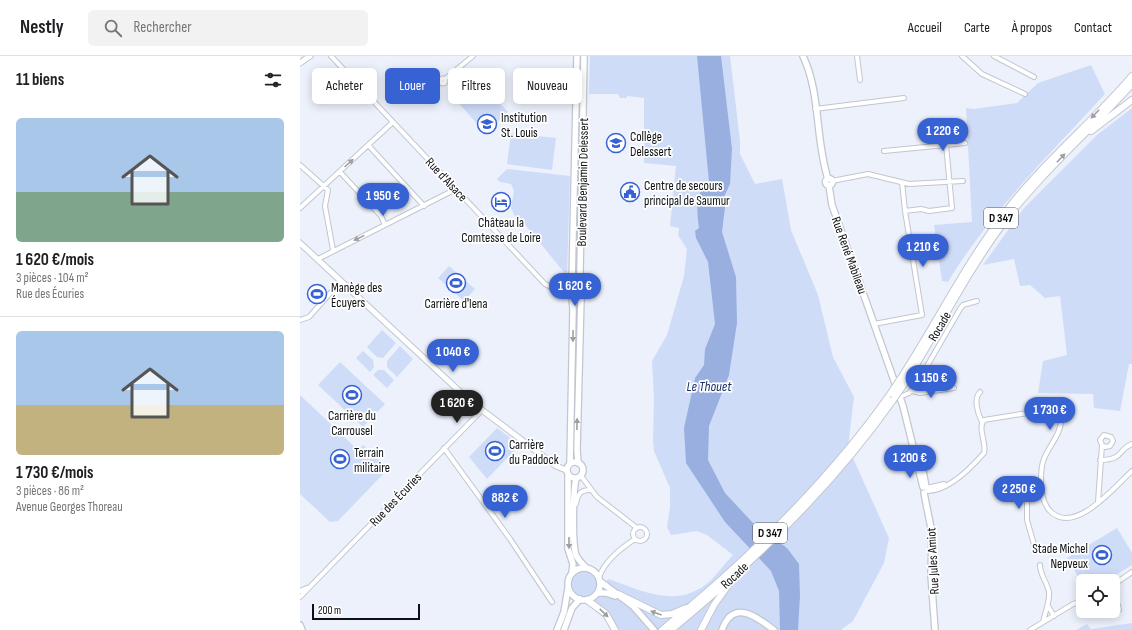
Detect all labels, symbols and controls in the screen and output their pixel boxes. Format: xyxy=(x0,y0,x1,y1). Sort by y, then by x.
search box xyxy=(88,10,368,46)
text: Nestly xyxy=(20,16,64,39)
icon: search xyxy=(102,17,124,39)
text: Rechercher xyxy=(134,18,192,37)
text: Accueil xyxy=(908,19,942,36)
text: Carte xyxy=(964,19,990,36)
text: À propos xyxy=(1012,19,1052,36)
text: Contact xyxy=(1074,19,1112,36)
chip: Acheter xyxy=(312,68,377,104)
chip: Louer xyxy=(385,68,440,104)
chip: Filtres xyxy=(448,68,505,104)
chip: Nouveau xyxy=(513,68,582,104)
icon: filters xyxy=(262,69,284,91)
text: 11 biens xyxy=(16,70,64,90)
one-way arrow xyxy=(1090,109,1100,119)
place label: Institution St. Louis xyxy=(501,110,547,141)
school or university icon: Institution St. Louis xyxy=(476,113,498,135)
street label: Boulevard Benjamin Delessert xyxy=(574,117,592,247)
pin: 1 220 € xyxy=(906,118,980,152)
text: 1 220 € xyxy=(926,123,960,139)
place label: Collège Delessert xyxy=(630,129,672,160)
school or university icon: Collège Delessert xyxy=(605,132,627,154)
icon: home xyxy=(114,144,186,216)
one-way arrow xyxy=(1057,153,1066,163)
street label: Rue d'Alsace xyxy=(422,154,471,205)
one-way arrow xyxy=(345,159,354,168)
place label: Centre de secours principal de Saumur xyxy=(644,178,730,209)
public building icon: Centre de secours principal de Saumur xyxy=(619,181,641,203)
pin: 1 950 € xyxy=(346,183,420,217)
text: 1 950 € xyxy=(366,188,400,204)
hotel icon: Château la Comtesse de Loire xyxy=(490,191,512,213)
road number: D 347 xyxy=(984,208,1018,228)
street label: Rue René Mabileau xyxy=(828,214,870,296)
place label: Château la Comtesse de Loire xyxy=(461,215,541,246)
pin: 1 210 € xyxy=(886,234,960,268)
one-way arrow xyxy=(353,235,364,241)
text: 1 210 € xyxy=(907,239,939,255)
text: 1 620 €/mois xyxy=(16,250,94,270)
text: 3 pièces · 104 m² xyxy=(16,270,89,286)
sports icon: Carrière d'Iena xyxy=(445,272,467,294)
pin: 1 620 € xyxy=(538,273,612,307)
text: 1 620 € xyxy=(558,278,592,294)
place label: Manège des Écuyers xyxy=(331,280,383,311)
sports icon: Manège des Écuyers xyxy=(306,283,328,305)
text: Rue des Écuries xyxy=(16,286,84,302)
place label: Carrière d'Iena xyxy=(425,296,487,312)
street label: Rocade xyxy=(925,309,955,344)
one-way arrow xyxy=(569,330,576,342)
pin: 1 040 € xyxy=(416,339,490,373)
text: 1 040 € xyxy=(436,344,470,360)
icon: home xyxy=(114,357,186,429)
pin: 1 150 € xyxy=(894,365,968,399)
text: 1 150 € xyxy=(915,370,947,386)
water label: Le Thouet xyxy=(687,378,732,395)
sports icon: Carrière du Carrousel xyxy=(341,384,363,406)
pin: 1 620 € xyxy=(420,390,494,424)
text: 1 620 € xyxy=(440,395,474,411)
pin: 1 730 € xyxy=(1013,397,1087,431)
text: 1 730 € xyxy=(1033,402,1067,418)
place label: Carrière du Carrousel xyxy=(328,408,376,439)
one-way arrow xyxy=(574,417,580,430)
place label: Carrière du Paddock xyxy=(509,437,559,468)
sports icon: Carrière du Paddock xyxy=(484,440,506,462)
place label: Terrain militaire xyxy=(354,445,390,476)
pin: 1 200 € xyxy=(873,445,947,479)
sports icon: Terrain militaire xyxy=(329,448,351,470)
text: 1 200 € xyxy=(893,450,927,466)
text: 1 730 €/mois xyxy=(16,463,94,483)
street label: Rue des Écuries xyxy=(366,469,425,530)
pin: 2 250 € xyxy=(982,476,1056,510)
text: 2 250 € xyxy=(1002,481,1036,497)
text: 3 pièces · 86 m² xyxy=(16,483,84,499)
pin: 882 € xyxy=(477,485,533,519)
text: 882 € xyxy=(492,490,518,506)
text: Avenue Georges Thoreau xyxy=(16,499,123,515)
road number: D 347 xyxy=(753,523,787,543)
street label: Rue Jules Amiot xyxy=(923,527,943,595)
one-way arrow xyxy=(565,537,572,549)
place label: Stade Michel Nepveux xyxy=(1032,541,1088,572)
sports icon: Stade Michel Nepveux xyxy=(1091,544,1113,566)
street label: Rocade xyxy=(718,559,752,592)
map controls xyxy=(1076,574,1120,618)
button: locate xyxy=(1076,574,1120,618)
scale bar xyxy=(312,602,420,621)
text: 200 m xyxy=(318,604,341,617)
one-way arrow xyxy=(599,608,609,617)
one-way arrow xyxy=(650,609,662,615)

